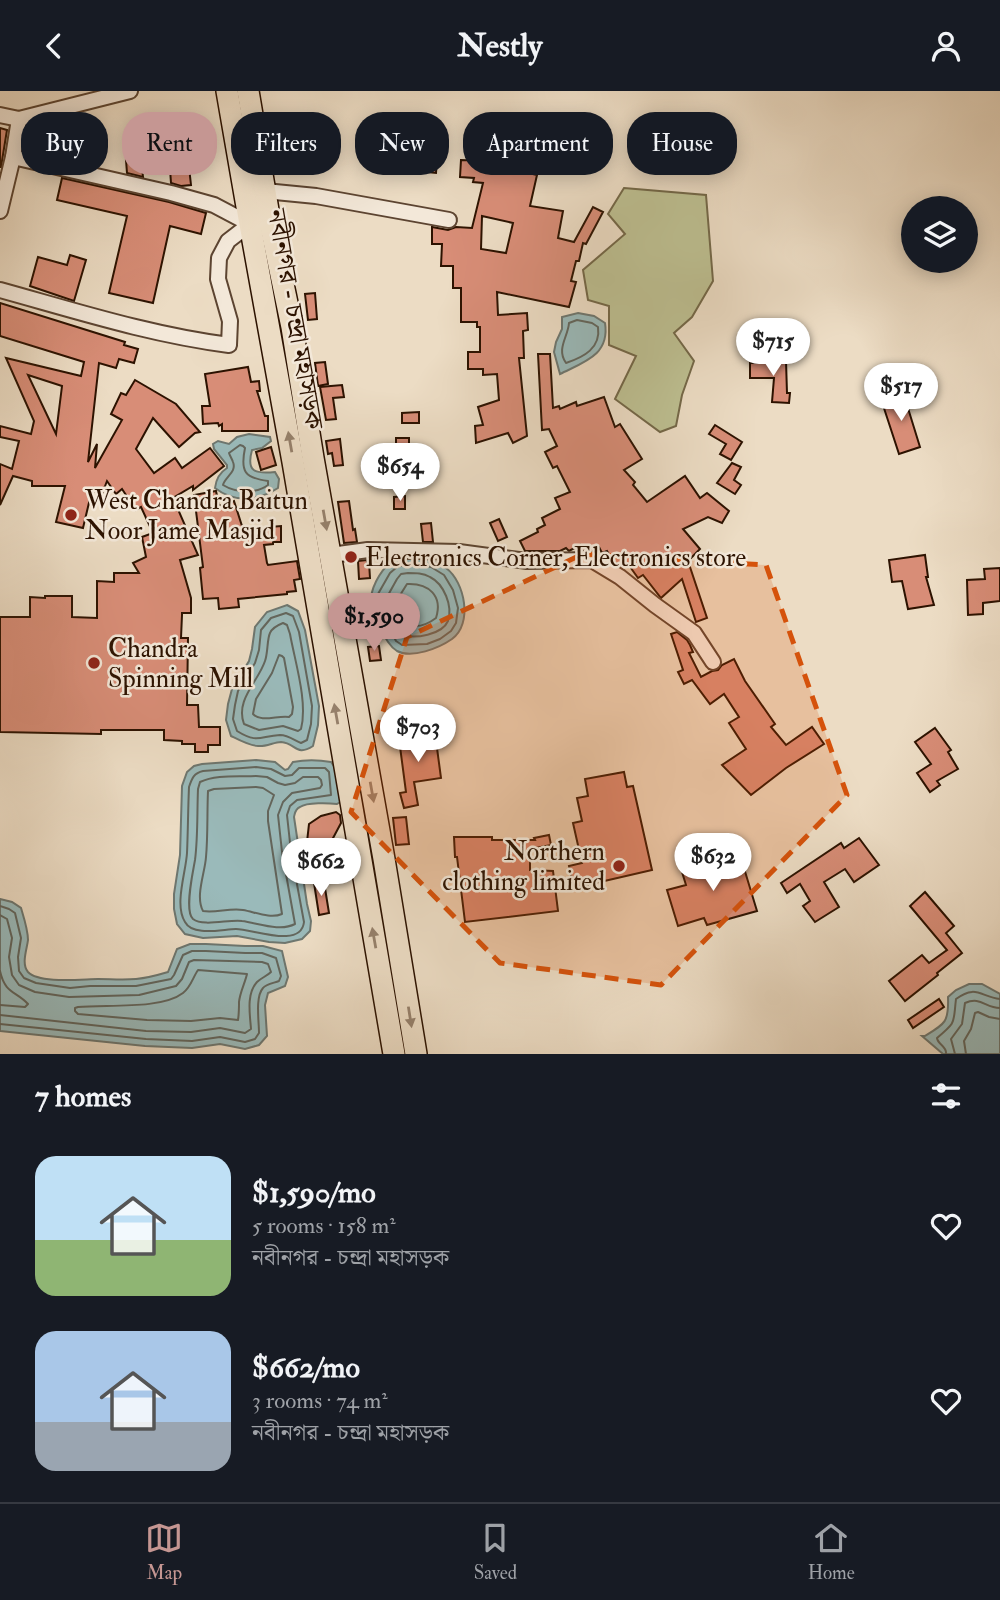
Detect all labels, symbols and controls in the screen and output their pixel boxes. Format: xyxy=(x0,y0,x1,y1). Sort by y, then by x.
text: Nestly xyxy=(458,26,542,66)
icon: back xyxy=(35,27,73,65)
icon: person xyxy=(927,27,965,65)
chip: Buy xyxy=(21,112,108,175)
chip: Rent xyxy=(122,112,217,175)
chip: Filters xyxy=(231,112,341,175)
chip: New xyxy=(355,112,449,175)
chip: Apartment xyxy=(463,112,613,175)
chip: House xyxy=(627,112,737,175)
map controls xyxy=(901,196,978,273)
button: layers xyxy=(901,196,978,273)
street label: নবীনগর - চন্দ্রা মহাসড়ক xyxy=(260,206,330,433)
pin: $715 xyxy=(732,319,814,378)
text: $715 xyxy=(752,326,794,355)
pin: $517 xyxy=(860,363,942,423)
text: $517 xyxy=(880,371,922,400)
one-way arrow xyxy=(284,430,295,452)
pin: $654 xyxy=(359,443,441,503)
text: $654 xyxy=(377,451,423,480)
place label: West Chandra Baitun Noor Jame Masjid xyxy=(84,485,308,547)
marker: West Chandra Baitun Noor Jame Masjid xyxy=(63,507,79,523)
one-way arrow xyxy=(319,509,330,531)
place label: Electronics Corner, Electronics store xyxy=(365,542,746,574)
marker: Electronics Corner, Electronics store xyxy=(343,549,359,565)
pin: $1,590 xyxy=(317,594,431,653)
text: $1,590 xyxy=(344,601,404,630)
place label: Chandra Spinning Mill xyxy=(108,633,254,696)
marker: Chandra Spinning Mill xyxy=(86,655,102,671)
one-way arrow xyxy=(330,703,341,725)
pin: $703 xyxy=(377,705,459,764)
text: $703 xyxy=(396,712,440,741)
one-way arrow xyxy=(367,781,378,803)
pin: $632 xyxy=(672,833,754,893)
place label: Northern clothing limited xyxy=(442,836,605,898)
pin: $662 xyxy=(280,839,362,898)
text: $632 xyxy=(690,841,736,870)
text: $662 xyxy=(297,846,345,875)
marker: Northern clothing limited xyxy=(611,858,627,874)
one-way arrow xyxy=(368,927,379,949)
one-way arrow xyxy=(405,1006,416,1028)
icon: filters xyxy=(927,1077,965,1115)
text: 7 homes xyxy=(35,1078,131,1115)
text: $1,590/mo xyxy=(252,1174,376,1211)
icon: home xyxy=(91,1184,175,1268)
icon: heart xyxy=(927,1207,965,1245)
text: 5 rooms · 158 m² xyxy=(252,1211,396,1240)
text: নবীনগর - চন্দ্রা মহাসড়ক xyxy=(252,1243,449,1272)
text: $662/mo xyxy=(252,1349,360,1386)
icon: home xyxy=(91,1359,175,1443)
icon: heart xyxy=(927,1382,965,1420)
text: 3 rooms · 74 m² xyxy=(252,1386,388,1415)
text: নবীনগর - চন্দ্রা মহাসড়ক xyxy=(252,1418,449,1447)
tab: Map xyxy=(145,1519,183,1585)
tab: Saved xyxy=(474,1519,517,1585)
tab: Home xyxy=(808,1519,855,1585)

